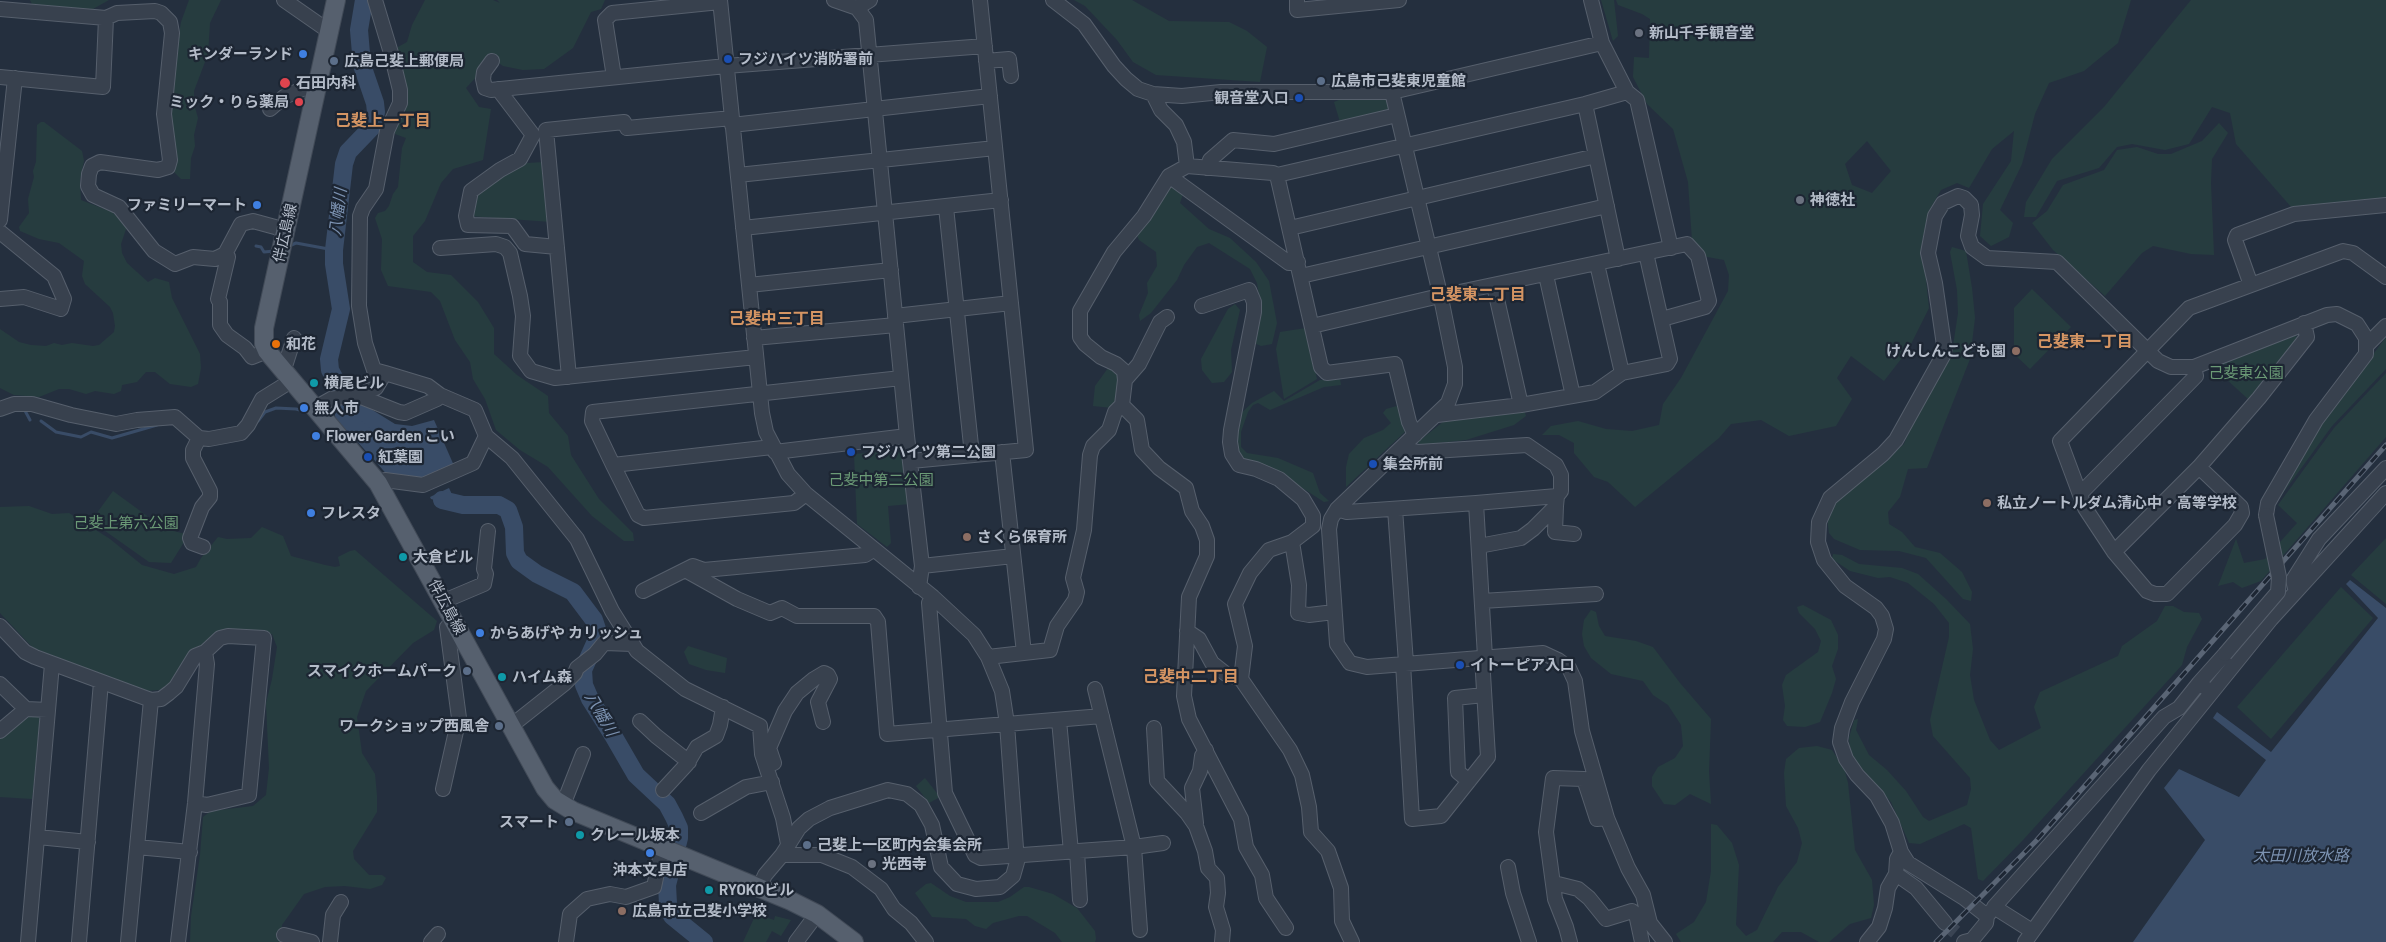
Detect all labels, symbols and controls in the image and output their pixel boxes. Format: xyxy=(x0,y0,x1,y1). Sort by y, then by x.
place label: 新山千手観音堂 xyxy=(1649,24,1754,42)
marker: 新山千手観音堂 xyxy=(1633,27,1645,39)
place label: キンダーランド xyxy=(188,45,293,63)
marker: キンダーランド xyxy=(297,48,309,60)
place label: フジハイツ消防署前 xyxy=(738,50,873,68)
place label: 広島己斐上郵便局 xyxy=(344,52,464,70)
marker: フジハイツ消防署前 xyxy=(722,53,734,65)
marker: 広島己斐上郵便局 xyxy=(328,55,340,67)
place label: 広島市己斐東児童館 xyxy=(1331,72,1466,90)
place label: 石田内科 xyxy=(296,74,356,92)
marker: 広島市己斐東児童館 xyxy=(1315,75,1327,87)
marker: 石田内科 xyxy=(278,76,292,90)
place label: 観音堂入口 xyxy=(1214,89,1289,107)
marker: 観音堂入口 xyxy=(1293,92,1305,104)
place label: ミック・りら薬局 xyxy=(169,93,289,111)
marker: ミック・りら薬局 xyxy=(293,96,305,108)
district label: 己斐上一丁目 xyxy=(335,111,431,131)
water label: 八幡川 xyxy=(326,187,350,237)
place label: 神徳社 xyxy=(1810,191,1855,209)
marker: 神徳社 xyxy=(1794,194,1806,206)
place label: ファミリーマート xyxy=(127,196,247,214)
marker: ファミリーマート xyxy=(251,199,263,211)
street label: 伴広島線 xyxy=(269,202,301,264)
district label: 己斐東二丁目 xyxy=(1430,285,1526,305)
district label: 己斐中三丁目 xyxy=(729,309,825,329)
district label: 己斐東一丁目 xyxy=(2037,332,2133,352)
place label: 和花 xyxy=(286,335,316,353)
marker: 和花 xyxy=(270,338,282,350)
place label: けんしんこども園 xyxy=(1886,342,2006,360)
marker: けんしんこども園 xyxy=(2010,345,2022,357)
park label: 己斐東公園 xyxy=(2209,364,2283,382)
place label: 横尾ビル xyxy=(324,374,384,392)
marker: 横尾ビル xyxy=(308,377,320,389)
place label: 無人市 xyxy=(314,399,359,417)
marker: 無人市 xyxy=(298,402,310,414)
place label: Flower Garden こい xyxy=(326,427,455,445)
marker: Flower Garden こい xyxy=(310,430,322,442)
place label: フジハイツ第二公園 xyxy=(861,443,996,461)
marker: フジハイツ第二公園 xyxy=(845,446,857,458)
place label: 紅葉園 xyxy=(378,448,423,466)
marker: 紅葉園 xyxy=(362,451,374,463)
place label: 集会所前 xyxy=(1383,455,1443,473)
marker: 集会所前 xyxy=(1367,458,1379,470)
park label: 己斐中第二公園 xyxy=(829,471,933,489)
place label: 私立ノートルダム清心中・高等学校 xyxy=(1997,494,2237,512)
marker: 私立ノートルダム清心中・高等学校 xyxy=(1981,497,1993,509)
place label: フレスタ xyxy=(321,504,381,522)
marker: フレスタ xyxy=(305,507,317,519)
park label: 己斐上第六公園 xyxy=(74,514,178,532)
place label: さくら保育所 xyxy=(977,528,1067,546)
marker: さくら保育所 xyxy=(961,531,973,543)
place label: 大倉ビル xyxy=(413,548,473,566)
marker: 大倉ビル xyxy=(397,551,409,563)
street label: 伴広島線 xyxy=(425,576,469,638)
place label: からあげや カリッシュ xyxy=(490,624,643,642)
marker: からあげや カリッシュ xyxy=(474,627,486,639)
place label: イトーピア入口 xyxy=(1470,656,1575,674)
marker: イトーピア入口 xyxy=(1454,659,1466,671)
place label: スマイクホームパーク xyxy=(307,662,457,680)
marker: スマイクホームパーク xyxy=(461,665,473,677)
district label: 己斐中二丁目 xyxy=(1143,667,1239,687)
place label: ハイム森 xyxy=(512,668,572,686)
marker: ハイム森 xyxy=(496,671,508,683)
water label: 八幡川 xyxy=(581,688,621,740)
place label: ワークショップ西風舎 xyxy=(339,717,489,735)
marker: ワークショップ西風舎 xyxy=(493,720,505,732)
place label: スマート xyxy=(499,813,559,831)
marker: スマート xyxy=(563,816,575,828)
place label: クレール坂本 xyxy=(590,826,680,844)
marker: クレール坂本 xyxy=(574,829,586,841)
place label: 己斐上一区町内会集会所 xyxy=(817,836,982,854)
marker: 己斐上一区町内会集会所 xyxy=(801,839,813,851)
water label: 太田川放水路 xyxy=(2253,846,2349,866)
marker: 沖本文具店 xyxy=(644,847,656,859)
place label: 光西寺 xyxy=(882,855,927,873)
marker: 光西寺 xyxy=(866,858,878,870)
place label: 沖本文具店 xyxy=(613,861,687,879)
place label: RYOKOビル xyxy=(719,881,794,899)
marker: RYOKOビル xyxy=(703,884,715,896)
place label: 広島市立己斐小学校 xyxy=(632,902,767,920)
marker: 広島市立己斐小学校 xyxy=(616,905,628,917)

